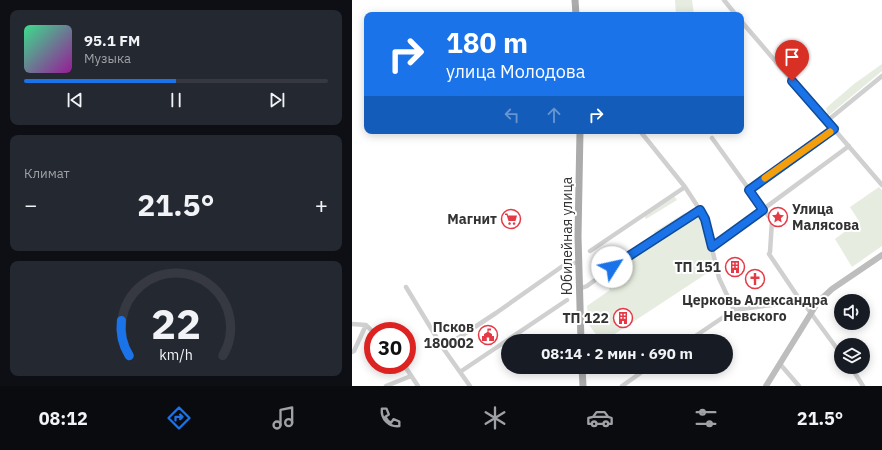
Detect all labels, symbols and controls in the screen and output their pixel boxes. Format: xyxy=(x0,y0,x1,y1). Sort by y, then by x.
text: 180 m xyxy=(446,24,528,61)
icon: right xyxy=(380,28,432,80)
text: 95.1 FM xyxy=(84,31,140,50)
pin xyxy=(775,40,809,81)
icon: arrive xyxy=(781,46,803,68)
text: Музыка xyxy=(84,50,131,67)
text: улица Молодова xyxy=(446,60,585,83)
icon: previous xyxy=(64,89,86,111)
icon: pause xyxy=(165,89,187,111)
icon: next xyxy=(266,89,288,111)
icon: left xyxy=(501,104,523,126)
icon: ahead xyxy=(543,104,565,126)
icon: right xyxy=(585,104,607,126)
text: Климат xyxy=(24,165,70,182)
street label: Юбилейная улица xyxy=(558,176,576,295)
text: 21.5° xyxy=(137,185,215,224)
text: − xyxy=(24,190,37,219)
text: + xyxy=(315,190,328,219)
place label: Улица Малясова xyxy=(792,200,859,234)
place icon: Улица Малясова xyxy=(767,206,789,228)
supermarket icon: Магнит xyxy=(500,208,522,230)
place label: Магнит xyxy=(447,210,497,228)
position arrow xyxy=(591,246,633,288)
building icon: ТП 151 xyxy=(724,256,746,278)
place label: ТП 151 xyxy=(674,258,722,276)
church icon: Церковь Александра Невского xyxy=(744,268,766,290)
place label: Церковь Александра Невского xyxy=(682,291,828,325)
map controls xyxy=(834,294,870,374)
button: sound xyxy=(834,294,870,330)
text: 22 xyxy=(151,296,201,350)
building icon: ТП 122 xyxy=(612,307,634,329)
place label: ТП 122 xyxy=(562,309,609,327)
place label: Псков 180002 xyxy=(424,318,474,352)
speed limit sign: 30 xyxy=(364,322,416,374)
public building icon: Псков 180002 xyxy=(477,324,499,346)
button: layers xyxy=(834,338,870,374)
text: 08:14 · 2 мин · 690 m xyxy=(541,344,693,363)
text: km/h xyxy=(159,345,193,364)
icon: directions xyxy=(165,404,193,432)
icon: music xyxy=(270,404,298,432)
icon: phone xyxy=(376,404,404,432)
icon: climate xyxy=(481,404,509,432)
icon: car xyxy=(586,404,614,432)
icon: filters xyxy=(692,404,720,432)
text: 08:12 xyxy=(39,407,88,430)
text: 21.5° xyxy=(797,407,843,430)

